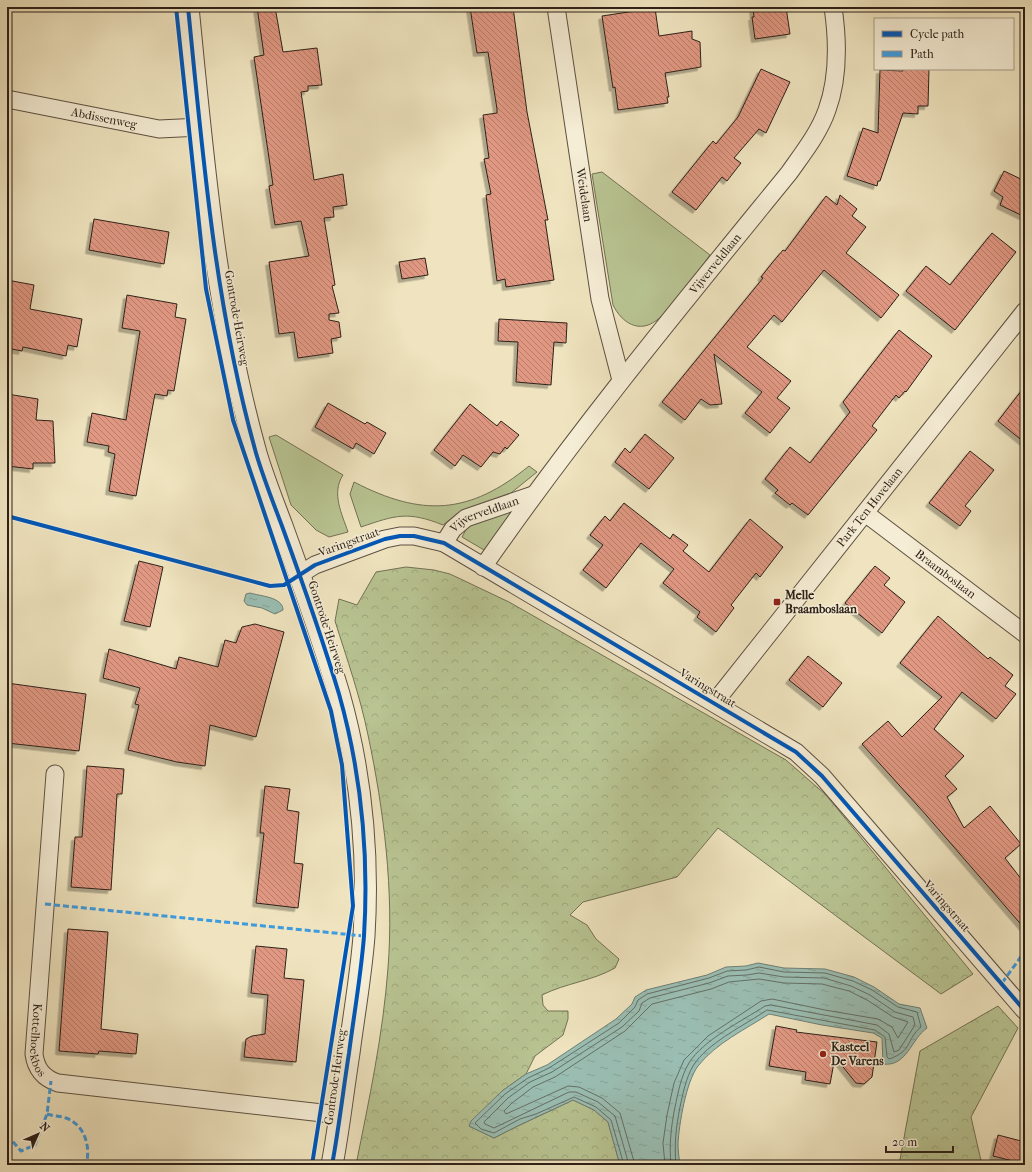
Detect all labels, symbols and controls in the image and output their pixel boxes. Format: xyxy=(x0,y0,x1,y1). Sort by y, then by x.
legend xyxy=(874,18,1014,70)
text: Cycle path xyxy=(910,27,965,41)
text: Path xyxy=(910,47,934,61)
street label: Abdissenweg xyxy=(69,105,139,132)
street label: Weidelaan xyxy=(573,166,595,223)
street label: Vijverveldlaan xyxy=(686,231,744,298)
street label: Gontrode Heirweg xyxy=(222,269,252,367)
street label: Park Ten Hovelaan xyxy=(834,465,905,550)
street label: Vijverveldlaan xyxy=(446,493,521,536)
street label: Varingstraat xyxy=(316,524,382,560)
street label: Braamboslaan xyxy=(913,547,979,601)
street label: Gontrode Heirweg xyxy=(305,579,349,676)
place label: Melle Braamboslaan xyxy=(784,588,858,616)
marker: Melle Braamboslaan xyxy=(772,597,782,607)
street label: Varingstraat xyxy=(676,665,740,711)
street label: Varingstraat xyxy=(920,877,974,935)
street label: Kottelhoekbos xyxy=(27,1003,49,1080)
street label: Gontrode Heirweg xyxy=(321,1027,349,1126)
place label: Kasteel De Varens xyxy=(831,1040,884,1068)
marker: Kasteel De Varens xyxy=(818,1049,828,1059)
north arrow xyxy=(18,1114,58,1154)
text: N xyxy=(37,1120,53,1135)
scale bar xyxy=(886,1128,953,1154)
text: 20 m xyxy=(892,1135,917,1149)

